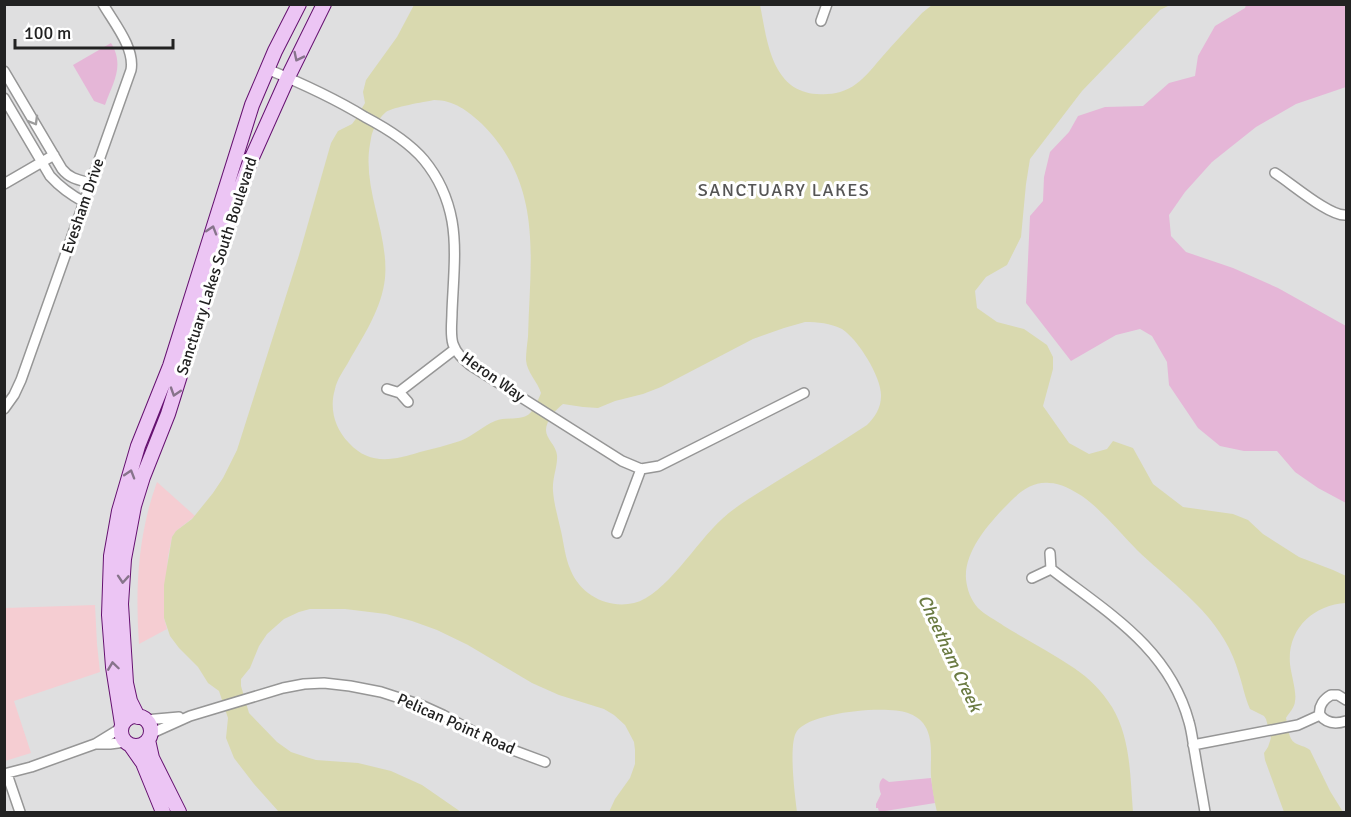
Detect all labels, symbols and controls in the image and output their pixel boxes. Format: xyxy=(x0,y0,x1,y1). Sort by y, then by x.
scale bar xyxy=(15,12,172,50)
text: 100 m xyxy=(24,22,71,44)
one-way arrow xyxy=(293,50,305,61)
one-way arrow xyxy=(27,115,38,125)
street label: Sanctuary Lakes South Boulevard xyxy=(172,154,262,378)
street label: Evesham Drive xyxy=(57,156,109,256)
district label: SANCTUARY LAKES xyxy=(698,179,870,201)
one-way arrow xyxy=(205,225,217,236)
street label: Heron Way xyxy=(457,348,529,407)
one-way arrow xyxy=(170,386,182,397)
one-way arrow xyxy=(123,469,135,480)
one-way arrow xyxy=(116,574,129,583)
water label: Cheetham Creek xyxy=(913,591,988,717)
one-way arrow xyxy=(107,662,120,671)
street label: Pelican Point Road xyxy=(394,689,518,759)

